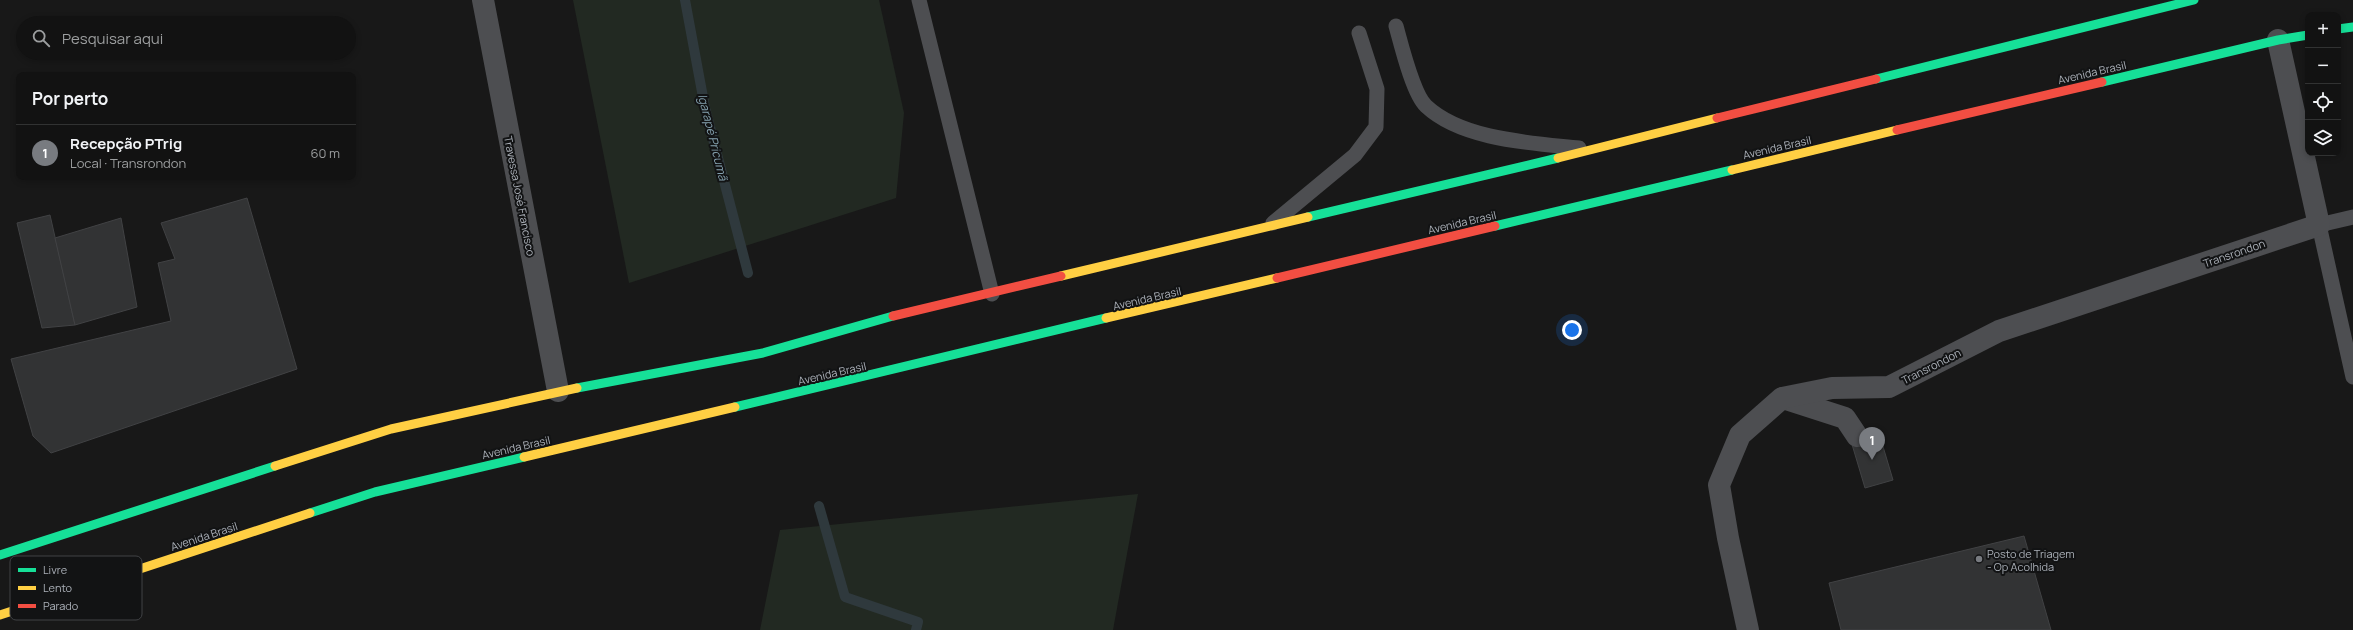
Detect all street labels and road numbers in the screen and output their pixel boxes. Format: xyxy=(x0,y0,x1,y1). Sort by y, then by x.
street label: Avenida Brasil xyxy=(2056,57,2128,87)
street label: Avenida Brasil xyxy=(1741,132,1813,162)
street label: Travessa José Francisco xyxy=(501,135,539,258)
street label: Avenida Brasil xyxy=(1426,207,1498,237)
street label: Transrondon xyxy=(2201,235,2267,271)
street label: Avenida Brasil xyxy=(1111,283,1183,313)
street label: Transrondon xyxy=(1899,345,1963,387)
street label: Avenida Brasil xyxy=(796,358,868,388)
street label: Avenida Brasil xyxy=(480,432,552,462)
street label: Avenida Brasil xyxy=(169,518,239,554)

